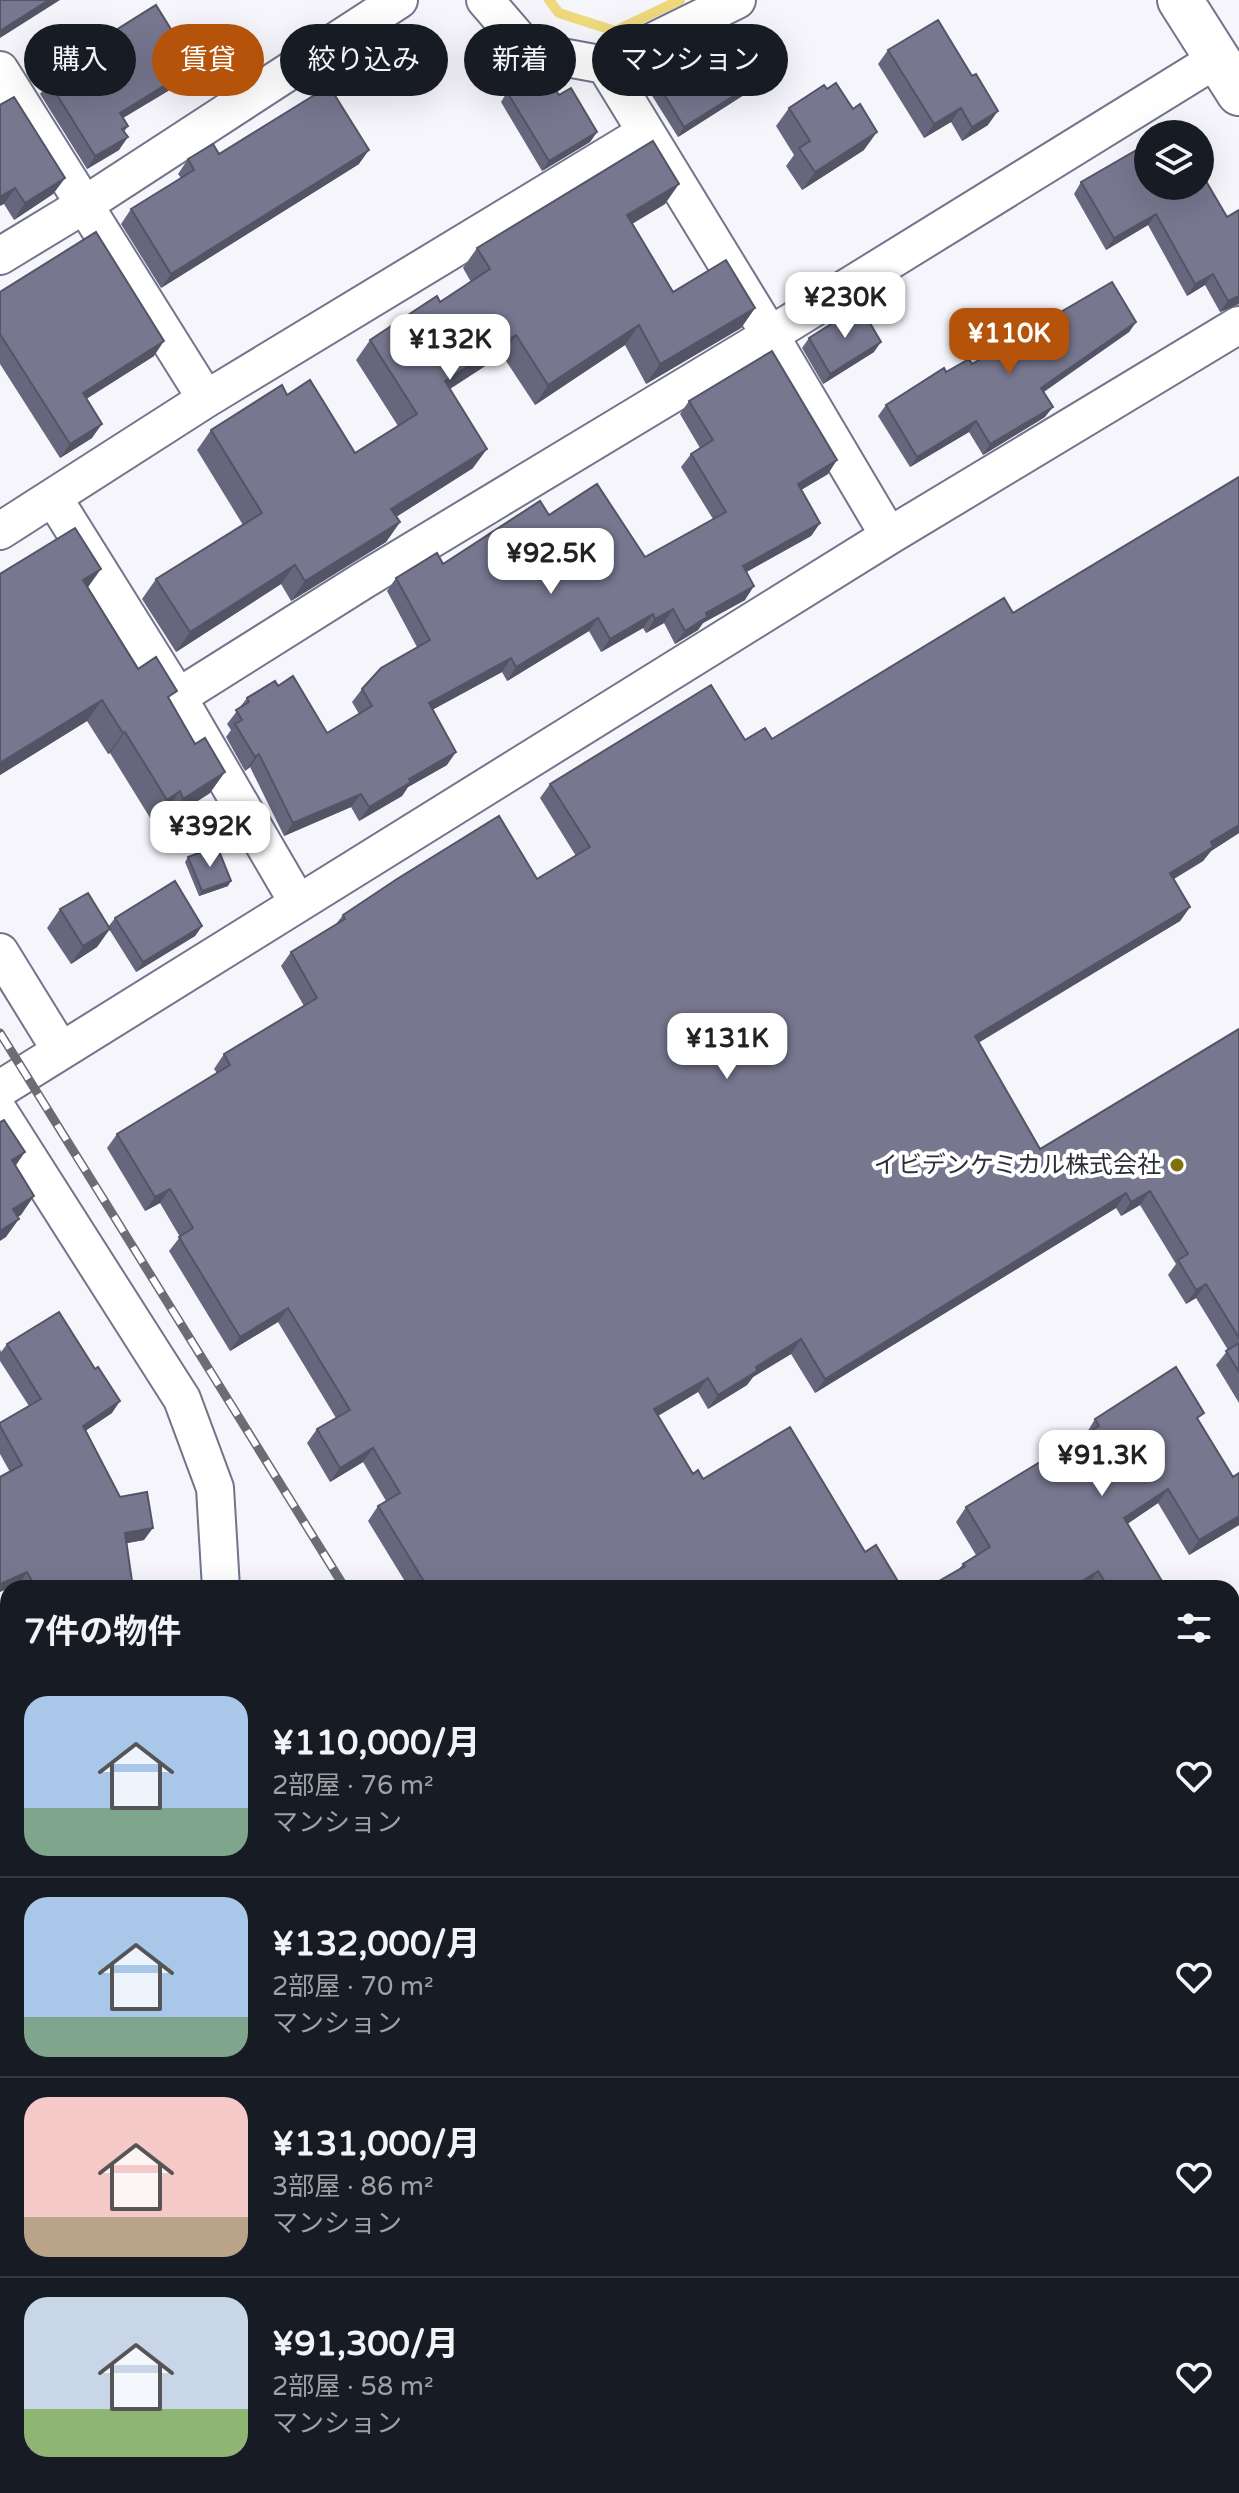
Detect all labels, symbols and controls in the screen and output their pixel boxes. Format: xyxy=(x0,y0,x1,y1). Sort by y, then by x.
chip: 購入 xyxy=(24,24,136,96)
chip: 賃貸 xyxy=(152,24,264,96)
chip: 絞り込み xyxy=(280,24,448,96)
chip: 新着 xyxy=(464,24,576,96)
chip: マンション xyxy=(592,24,788,96)
map controls xyxy=(1134,120,1214,200)
button: layers xyxy=(1134,120,1214,200)
pin: ¥230K xyxy=(789,272,901,340)
text: ¥230K xyxy=(803,282,887,313)
pin: ¥110K xyxy=(953,308,1065,376)
pin: ¥132K xyxy=(394,314,506,382)
text: ¥110K xyxy=(967,318,1051,349)
text: ¥132K xyxy=(408,324,492,355)
pin: ¥92.5K xyxy=(486,528,616,596)
text: ¥92.5K xyxy=(506,538,596,569)
pin: ¥392K xyxy=(154,801,266,869)
text: ¥392K xyxy=(168,811,252,842)
pin: ¥131K xyxy=(671,1013,783,1081)
text: ¥131K xyxy=(685,1023,769,1054)
place label: イビデンケミカル株式会社 xyxy=(874,1151,1161,1180)
marker: イビデンケミカル株式会社 xyxy=(1168,1156,1186,1174)
pin: ¥91.3K xyxy=(1037,1430,1167,1498)
text: ¥91.3K xyxy=(1057,1440,1147,1471)
icon: filters xyxy=(1172,1606,1216,1650)
text: 7件の物件 xyxy=(24,1612,181,1653)
text: ¥110,000/月 xyxy=(272,1723,480,1764)
icon: home xyxy=(88,1728,184,1824)
icon: heart xyxy=(1172,1754,1216,1798)
text: 2部屋 · 76 m² xyxy=(272,1770,434,1801)
text: マンション xyxy=(272,1807,402,1838)
text: ¥132,000/月 xyxy=(272,1924,480,1965)
icon: home xyxy=(88,1929,184,2025)
icon: heart xyxy=(1172,1955,1216,1999)
text: 2部屋 · 70 m² xyxy=(272,1971,434,2002)
text: マンション xyxy=(272,2008,402,2039)
text: ¥131,000/月 xyxy=(272,2124,480,2165)
icon: home xyxy=(88,2129,184,2225)
icon: heart xyxy=(1172,2155,1216,2199)
text: 3部屋 · 86 m² xyxy=(272,2171,434,2202)
text: マンション xyxy=(272,2208,402,2239)
text: ¥91,300/月 xyxy=(272,2324,459,2365)
icon: home xyxy=(88,2329,184,2425)
icon: heart xyxy=(1172,2355,1216,2399)
text: 2部屋 · 58 m² xyxy=(272,2371,434,2402)
text: マンション xyxy=(272,2408,402,2439)

